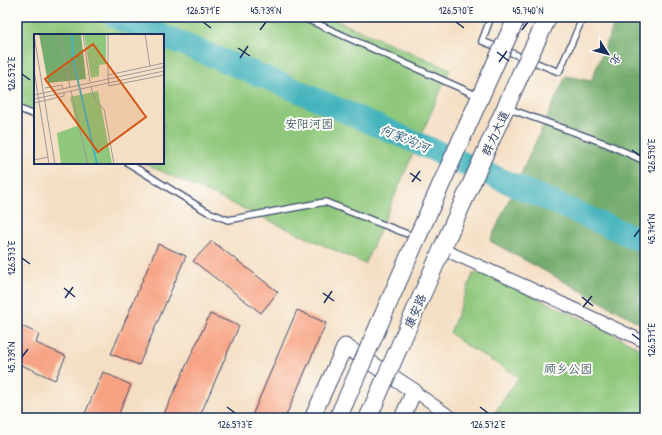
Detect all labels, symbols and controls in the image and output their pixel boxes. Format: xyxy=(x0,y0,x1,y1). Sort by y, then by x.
text: 126.571°E xyxy=(186,4,221,17)
text: 45.739°N xyxy=(251,4,281,17)
text: 126.570°E xyxy=(439,4,474,17)
text: 45.740°N xyxy=(513,4,543,17)
inset map xyxy=(34,34,164,164)
north arrow xyxy=(588,34,628,74)
text: 北 xyxy=(607,51,625,68)
text: 126.572°E xyxy=(5,56,18,92)
street label: 群力大道 xyxy=(477,108,513,158)
park label: 安阳河园 xyxy=(285,115,333,132)
water label: 何家沟河 xyxy=(378,120,434,157)
text: 126.570°E xyxy=(645,138,658,173)
text: 45.741°N xyxy=(645,214,658,244)
text: 126.573°E xyxy=(5,240,18,275)
street label: 康安路 xyxy=(400,291,430,331)
text: 126.571°E xyxy=(645,322,658,357)
text: 45.739°N xyxy=(5,342,18,372)
park label: 顾乡公园 xyxy=(544,360,592,377)
text: 126.573°E xyxy=(218,418,253,431)
text: 126.572°E xyxy=(470,418,506,431)

